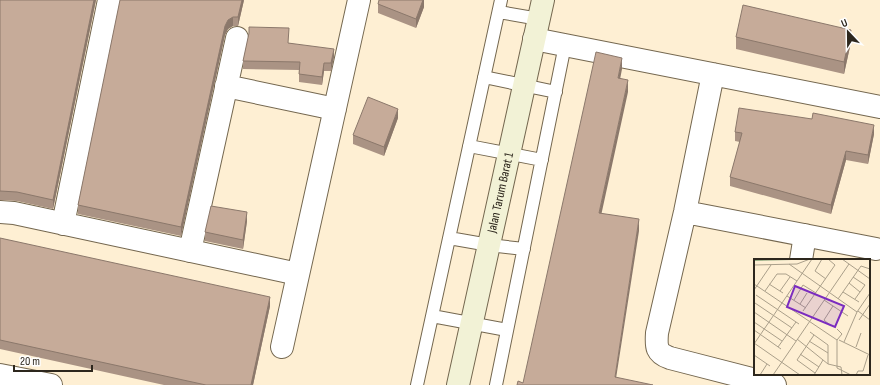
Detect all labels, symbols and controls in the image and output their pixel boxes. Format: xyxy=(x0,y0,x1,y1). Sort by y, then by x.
north arrow xyxy=(828,12,868,52)
text: U xyxy=(839,16,850,30)
street label: Jalan Tarum Barat 1 xyxy=(484,151,517,235)
inset map xyxy=(754,259,870,375)
scale bar xyxy=(14,347,92,373)
text: 20 m xyxy=(20,354,40,369)

